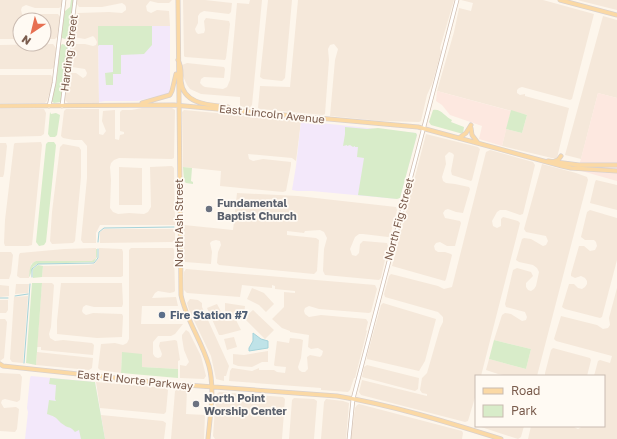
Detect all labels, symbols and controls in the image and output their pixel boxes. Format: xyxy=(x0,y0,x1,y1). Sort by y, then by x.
north arrow xyxy=(12,12,52,52)
street label: Harding Street xyxy=(57,14,80,92)
text: N xyxy=(19,33,33,48)
street label: East Lincoln Avenue xyxy=(219,101,326,126)
street label: North Fig Street xyxy=(381,176,416,262)
street label: North Ash Street xyxy=(172,179,185,267)
place label: Fundamental Baptist Church xyxy=(217,196,297,222)
marker: Fundamental Baptist Church xyxy=(204,204,214,214)
place label: Fire Station #7 xyxy=(170,308,248,321)
marker: Fire Station #7 xyxy=(157,310,167,320)
street label: East El Norte Parkway xyxy=(76,367,194,392)
legend xyxy=(475,375,605,427)
text: Road xyxy=(511,383,540,398)
place label: North Point Worship Center xyxy=(204,391,288,417)
marker: North Point Worship Center xyxy=(191,399,201,409)
text: Park xyxy=(511,403,537,418)

